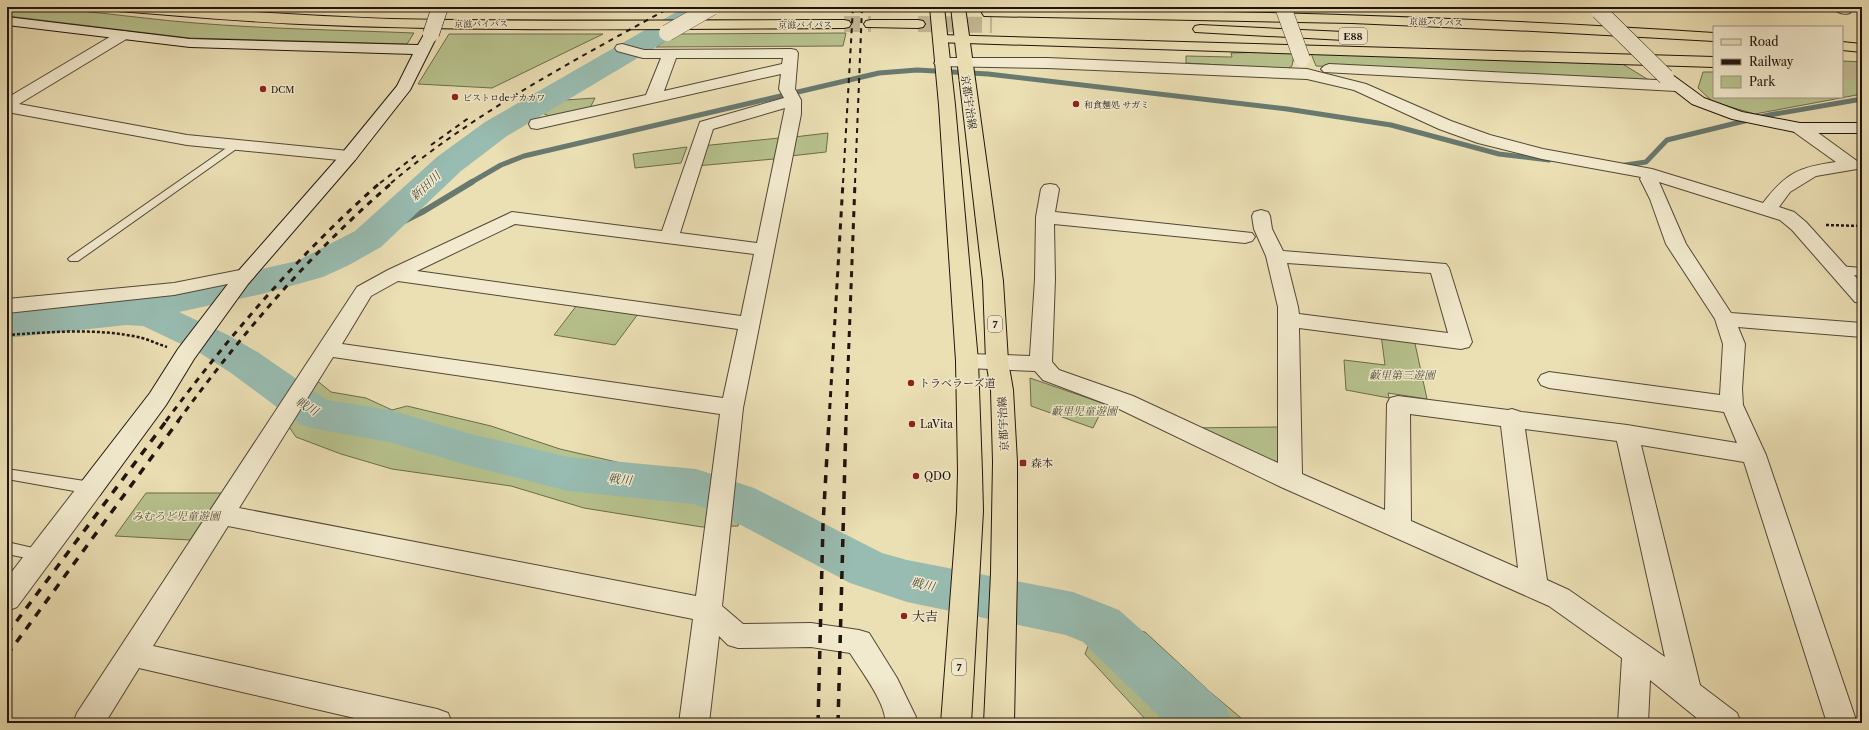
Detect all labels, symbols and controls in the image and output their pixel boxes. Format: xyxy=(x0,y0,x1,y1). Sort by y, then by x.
street label: 京滋バイパス xyxy=(1409,16,1463,28)
street label: 京滋バイパス xyxy=(454,18,508,29)
street label: 京滋バイパス xyxy=(778,19,832,30)
legend xyxy=(1713,26,1843,98)
road number: E88 xyxy=(1339,28,1367,44)
text: Road xyxy=(1749,34,1779,49)
text: Railway xyxy=(1749,54,1794,69)
street label: 京都宇治線 xyxy=(958,74,980,130)
text: Park xyxy=(1749,74,1776,89)
marker: DCM xyxy=(258,84,268,94)
place label: DCM xyxy=(271,84,294,95)
marker: ビストロdeナカカワ xyxy=(450,92,460,102)
place label: ビストロdeナカカワ xyxy=(463,92,545,103)
marker: 和食麺処 サガミ xyxy=(1071,99,1081,109)
place label: 和食麺処 サガミ xyxy=(1084,99,1149,110)
water label: 新田川 xyxy=(407,167,445,204)
road number: 7 xyxy=(988,316,1002,332)
park label: 藪里第三遊園 xyxy=(1369,368,1437,382)
place label: トラベラーズ道 xyxy=(919,376,995,390)
marker: トラベラーズ道 xyxy=(906,378,916,388)
water label: 戦川 xyxy=(293,393,323,420)
street label: 京都宇治線 xyxy=(995,396,1011,452)
park label: 藪里児童遊園 xyxy=(1051,404,1119,418)
place label: LaVita xyxy=(920,417,953,431)
marker: LaVita xyxy=(907,419,917,429)
place label: 森本 xyxy=(1031,456,1053,470)
marker: 森本 xyxy=(1018,458,1028,468)
place label: QDO xyxy=(924,469,951,483)
water label: 戦川 xyxy=(607,470,635,488)
marker: QDO xyxy=(911,471,921,481)
park label: みむろど児童遊園 xyxy=(132,509,222,523)
water label: 戦川 xyxy=(910,574,938,594)
place label: 大吉 xyxy=(912,608,938,624)
marker: 大吉 xyxy=(899,611,909,621)
road number: 7 xyxy=(952,659,966,675)

